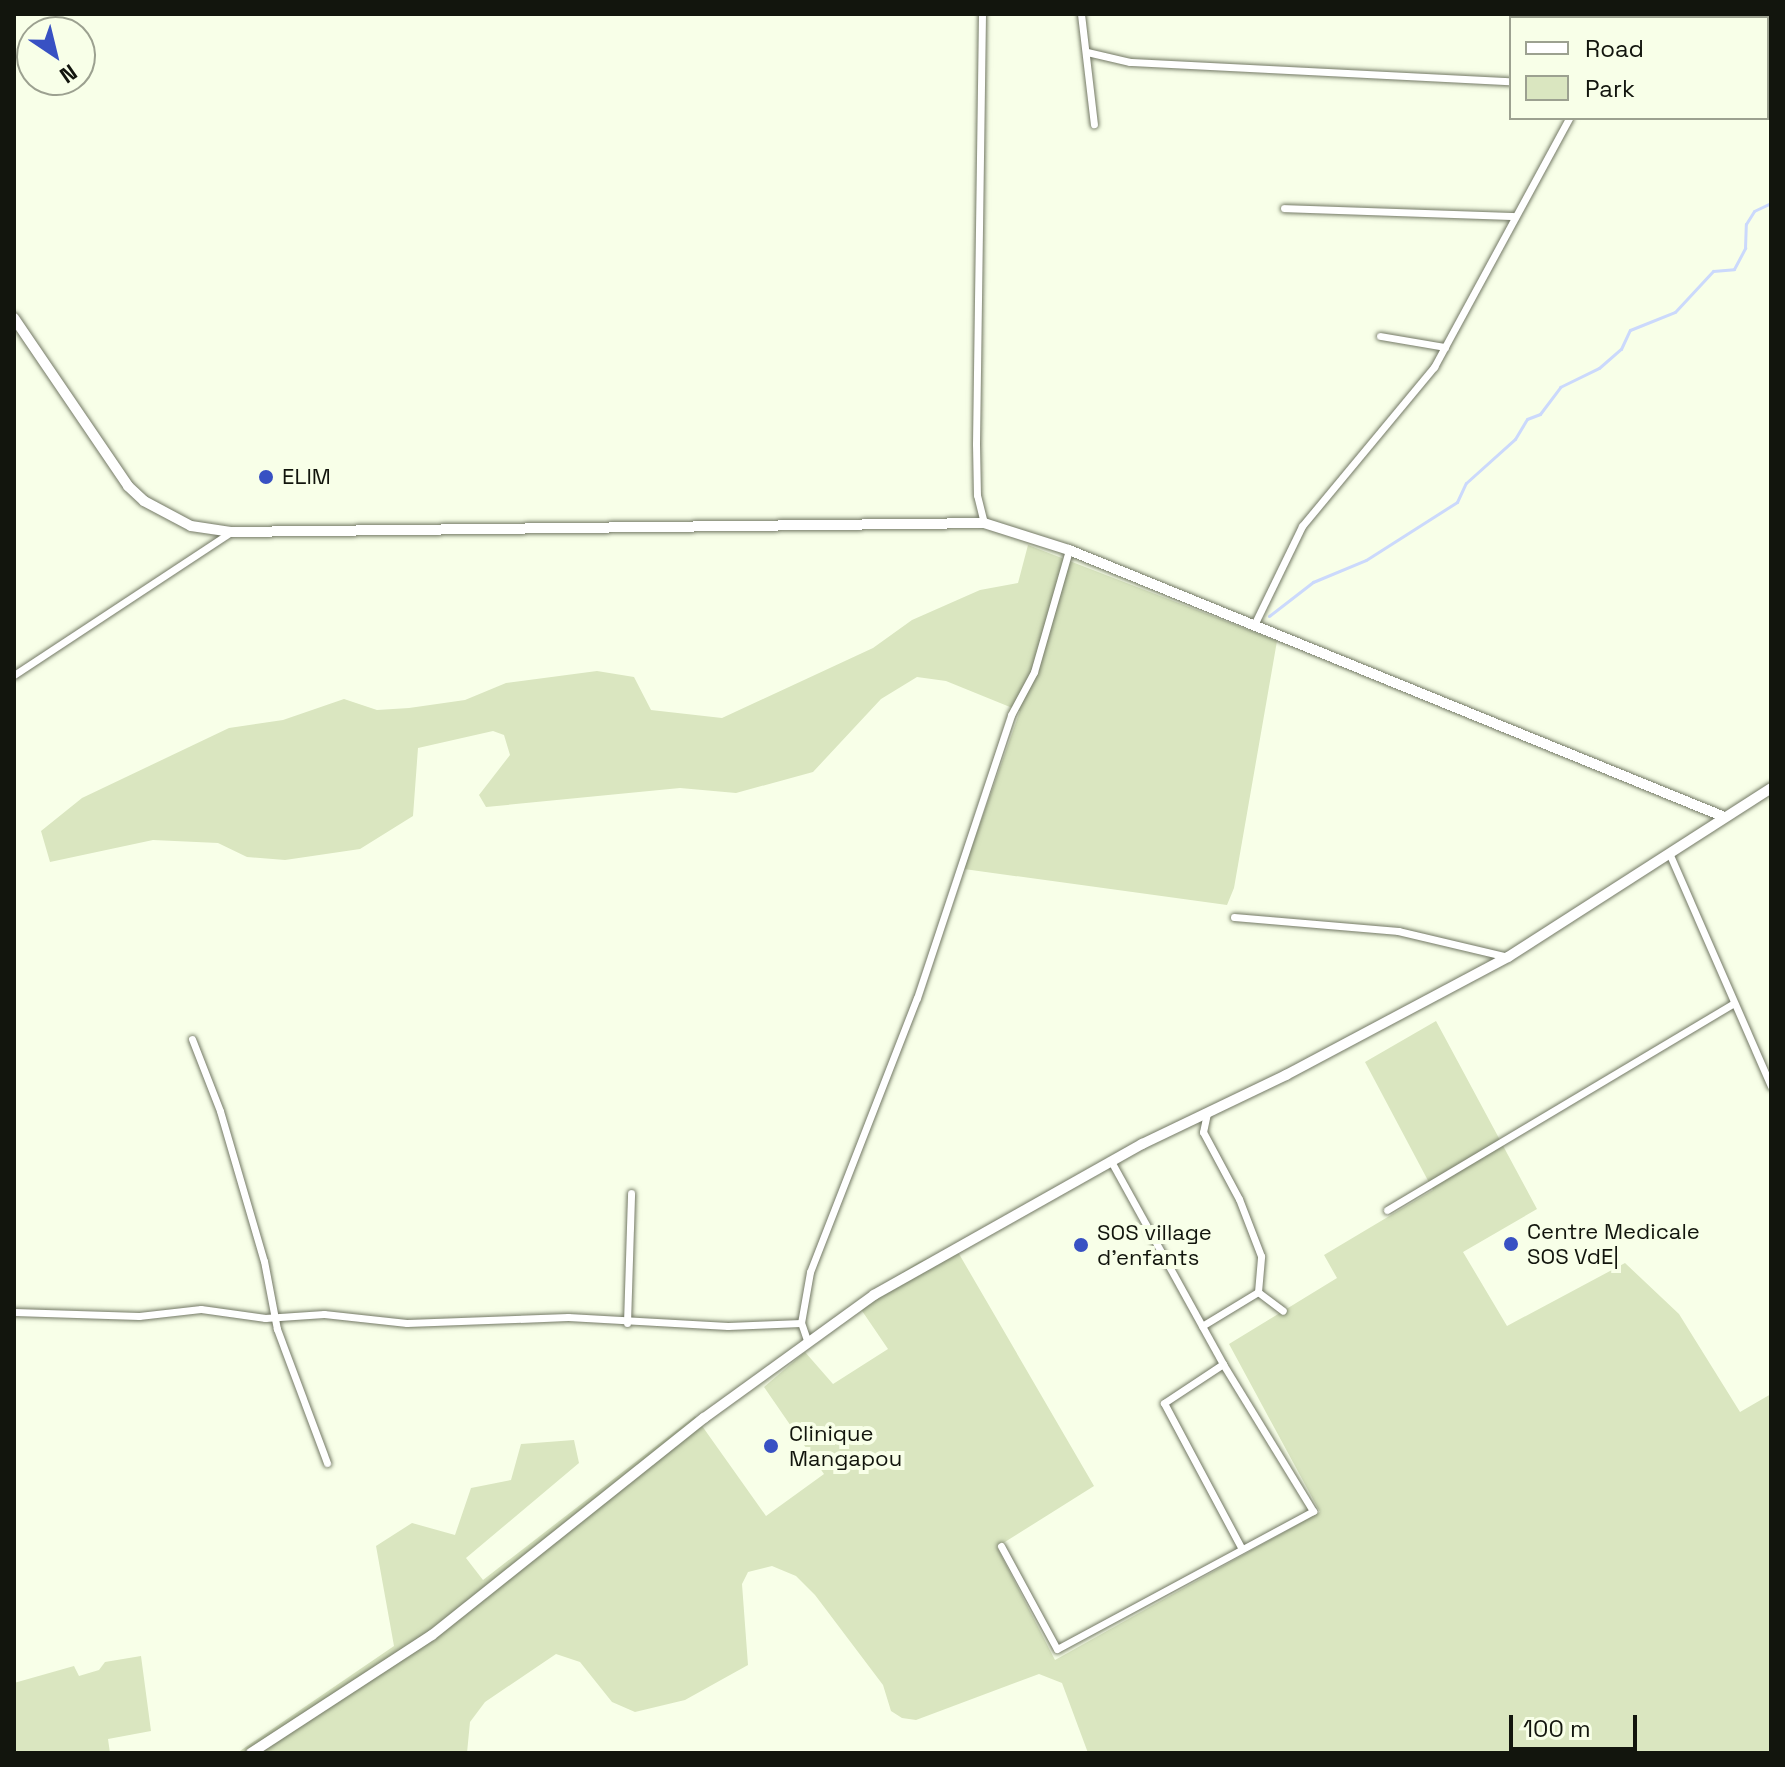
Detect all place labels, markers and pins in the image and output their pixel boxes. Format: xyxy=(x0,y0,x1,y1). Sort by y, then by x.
place label: ELIM xyxy=(282,464,331,490)
marker: ELIM xyxy=(257,468,275,486)
place label: Centre Medicale SOS VdE| xyxy=(1527,1218,1700,1270)
place label: SOS village d'enfants xyxy=(1097,1219,1212,1270)
marker: Centre Medicale SOS VdE| xyxy=(1502,1235,1520,1253)
marker: SOS village d'enfants xyxy=(1072,1236,1090,1254)
place label: Clinique Mangapou xyxy=(789,1420,902,1472)
marker: Clinique Mangapou xyxy=(760,1435,782,1457)

